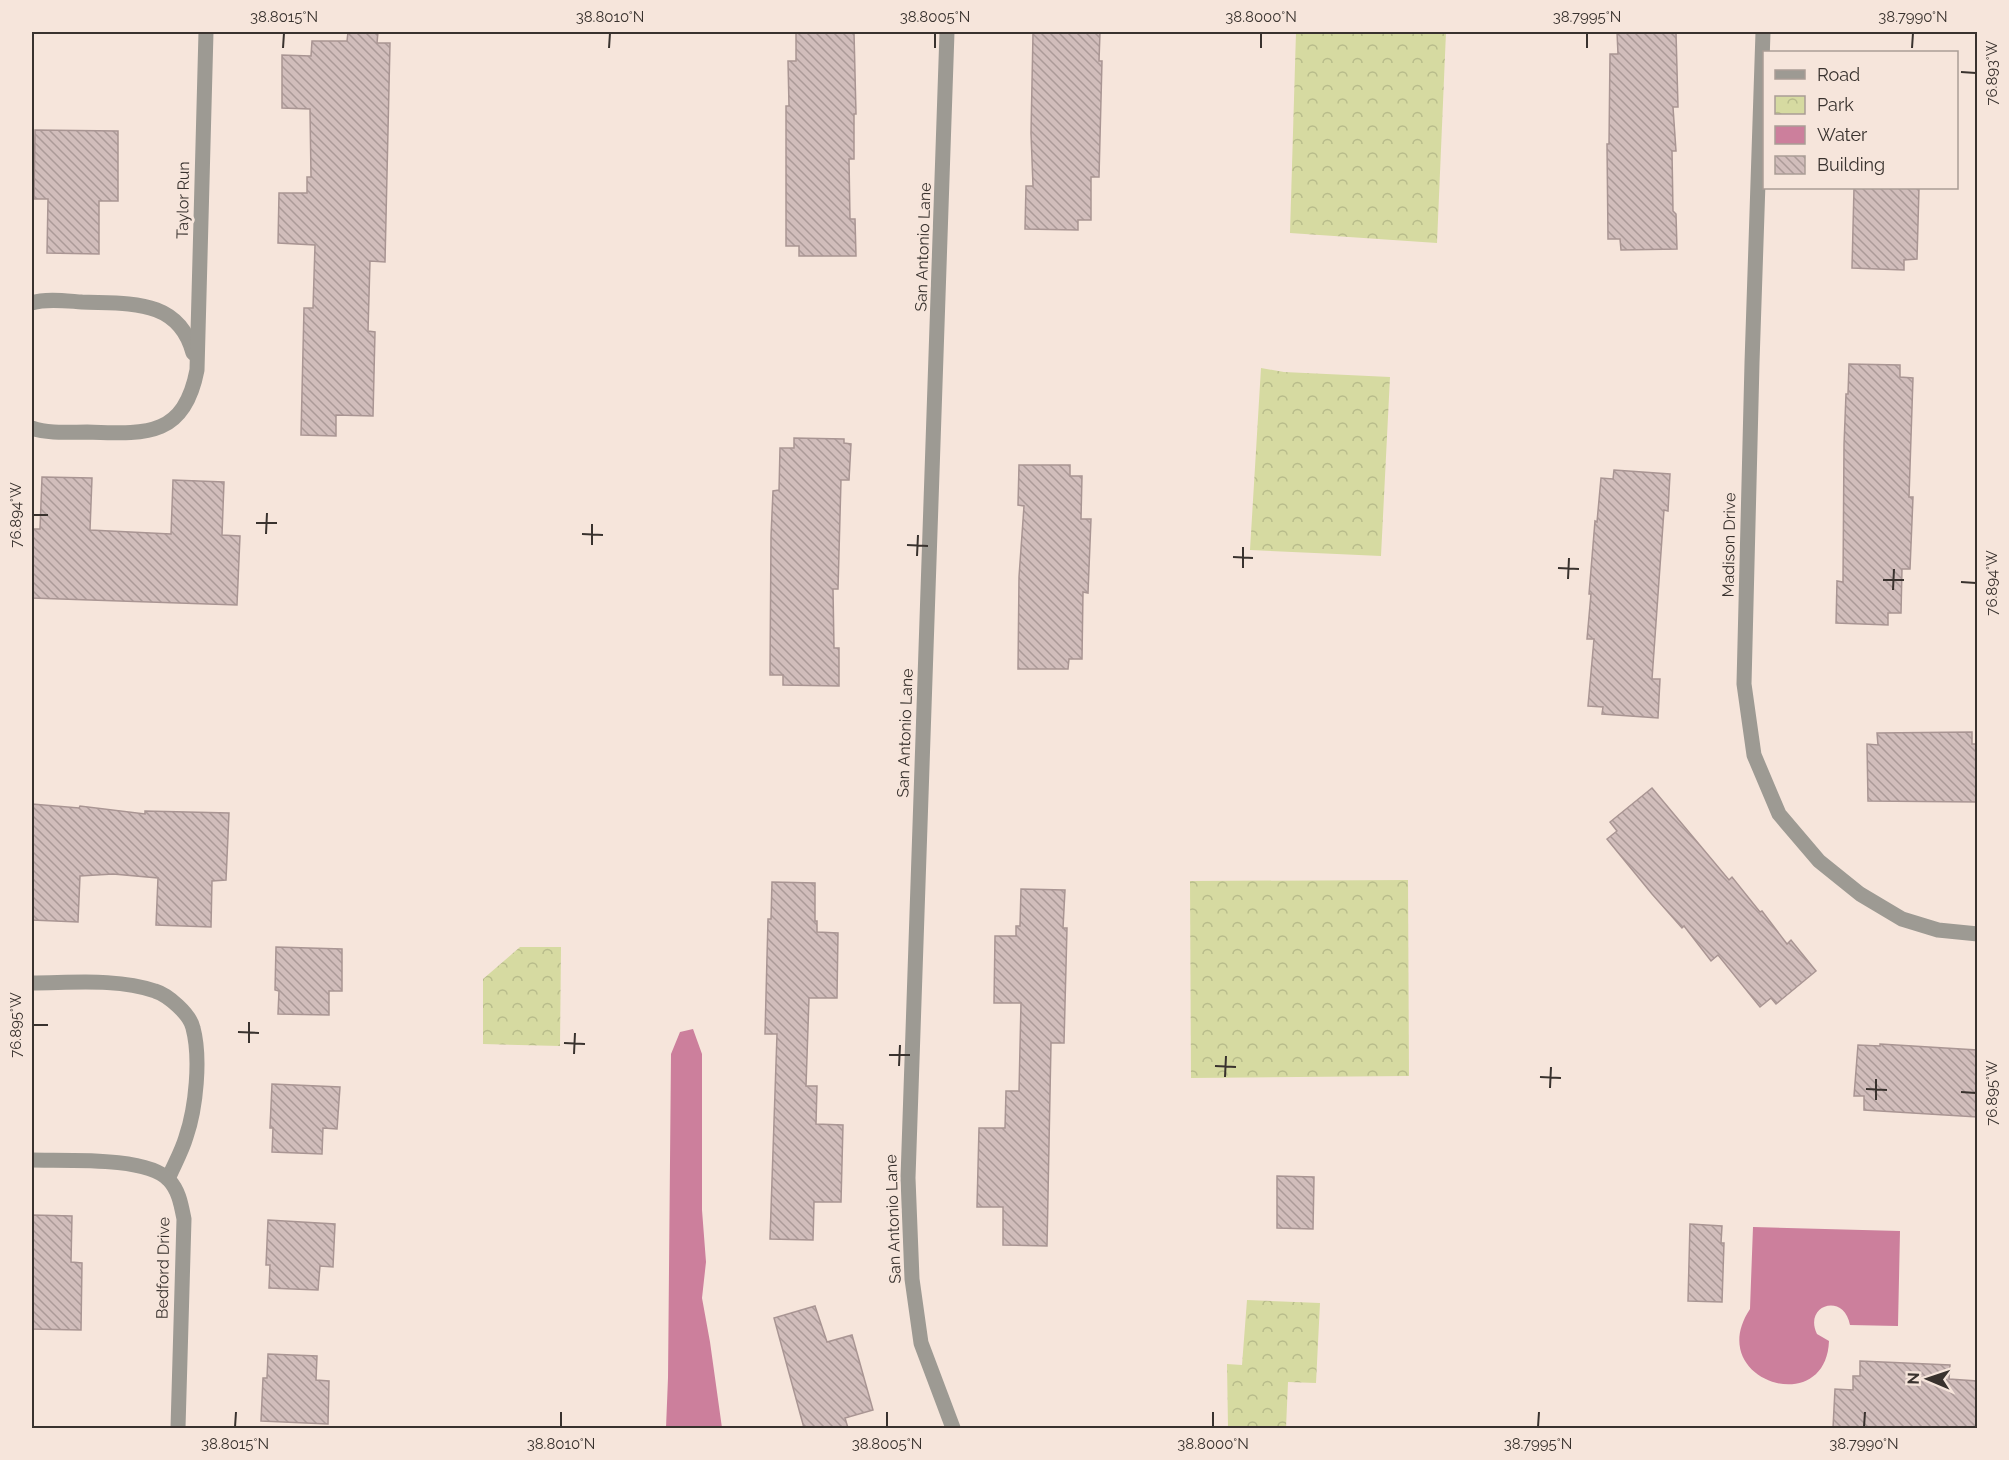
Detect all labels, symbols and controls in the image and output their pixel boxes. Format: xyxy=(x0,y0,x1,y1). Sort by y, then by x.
text: 38.8015°N xyxy=(250,8,318,26)
text: 38.8010°N xyxy=(576,8,644,26)
text: 38.8005°N xyxy=(900,8,970,26)
text: 38.8000°N xyxy=(1225,8,1297,26)
text: 38.7995°N xyxy=(1553,8,1621,26)
text: 38.7990°N xyxy=(1878,8,1948,26)
text: 76.893°W xyxy=(1983,40,2001,105)
legend xyxy=(1763,51,1958,189)
text: Road xyxy=(1817,64,1860,85)
text: Park xyxy=(1817,94,1854,115)
text: Water xyxy=(1817,124,1868,145)
text: Building xyxy=(1817,154,1885,175)
street label: Taylor Run xyxy=(173,161,193,239)
street label: San Antonio Lane xyxy=(911,182,935,312)
text: 76.894°W xyxy=(7,482,25,548)
street label: Madison Drive xyxy=(1719,492,1739,598)
text: 76.894°W xyxy=(1983,550,2001,616)
street label: San Antonio Lane xyxy=(893,668,917,798)
text: 76.895°W xyxy=(7,992,25,1058)
text: 76.895°W xyxy=(1983,1060,2001,1126)
street label: San Antonio Lane xyxy=(881,1154,905,1284)
street label: Bedford Drive xyxy=(153,1217,173,1319)
north arrow xyxy=(1898,1349,1958,1409)
text: N xyxy=(1904,1372,1923,1385)
text: 38.8015°N xyxy=(201,1435,269,1453)
text: 38.8010°N xyxy=(527,1435,595,1453)
text: 38.8005°N xyxy=(852,1435,922,1453)
text: 38.8000°N xyxy=(1177,1435,1249,1453)
text: 38.7995°N xyxy=(1504,1435,1572,1453)
text: 38.7990°N xyxy=(1829,1435,1899,1453)

